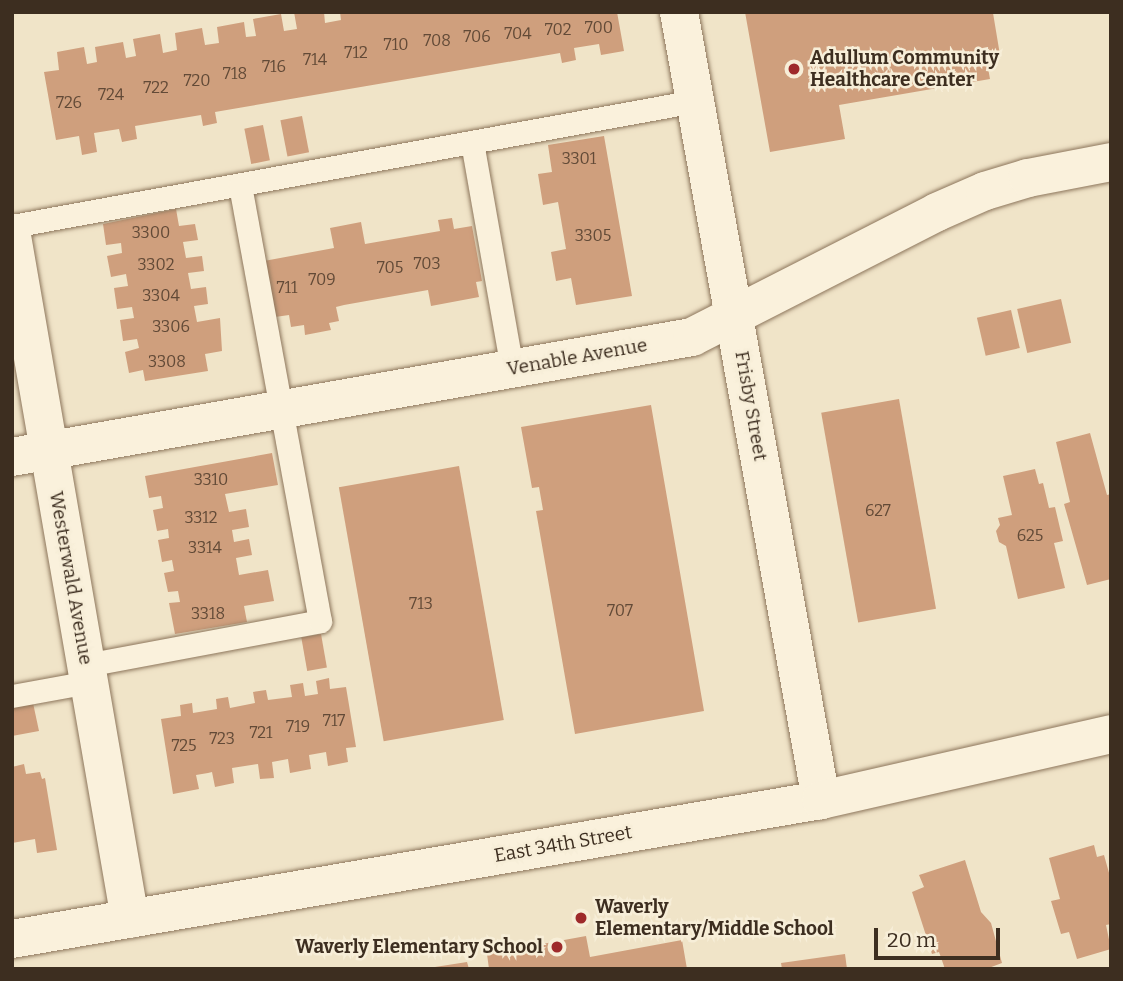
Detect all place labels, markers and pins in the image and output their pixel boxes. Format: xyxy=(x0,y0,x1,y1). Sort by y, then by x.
place label: Adullum Community Healthcare Center xyxy=(810,47,999,91)
marker: Adullum Community Healthcare Center xyxy=(784,59,804,79)
place label: Waverly Elementary/Middle School xyxy=(595,896,834,940)
marker: Waverly Elementary/Middle School xyxy=(573,910,589,926)
place label: Waverly Elementary School xyxy=(295,936,543,958)
marker: Waverly Elementary School xyxy=(549,939,565,955)

